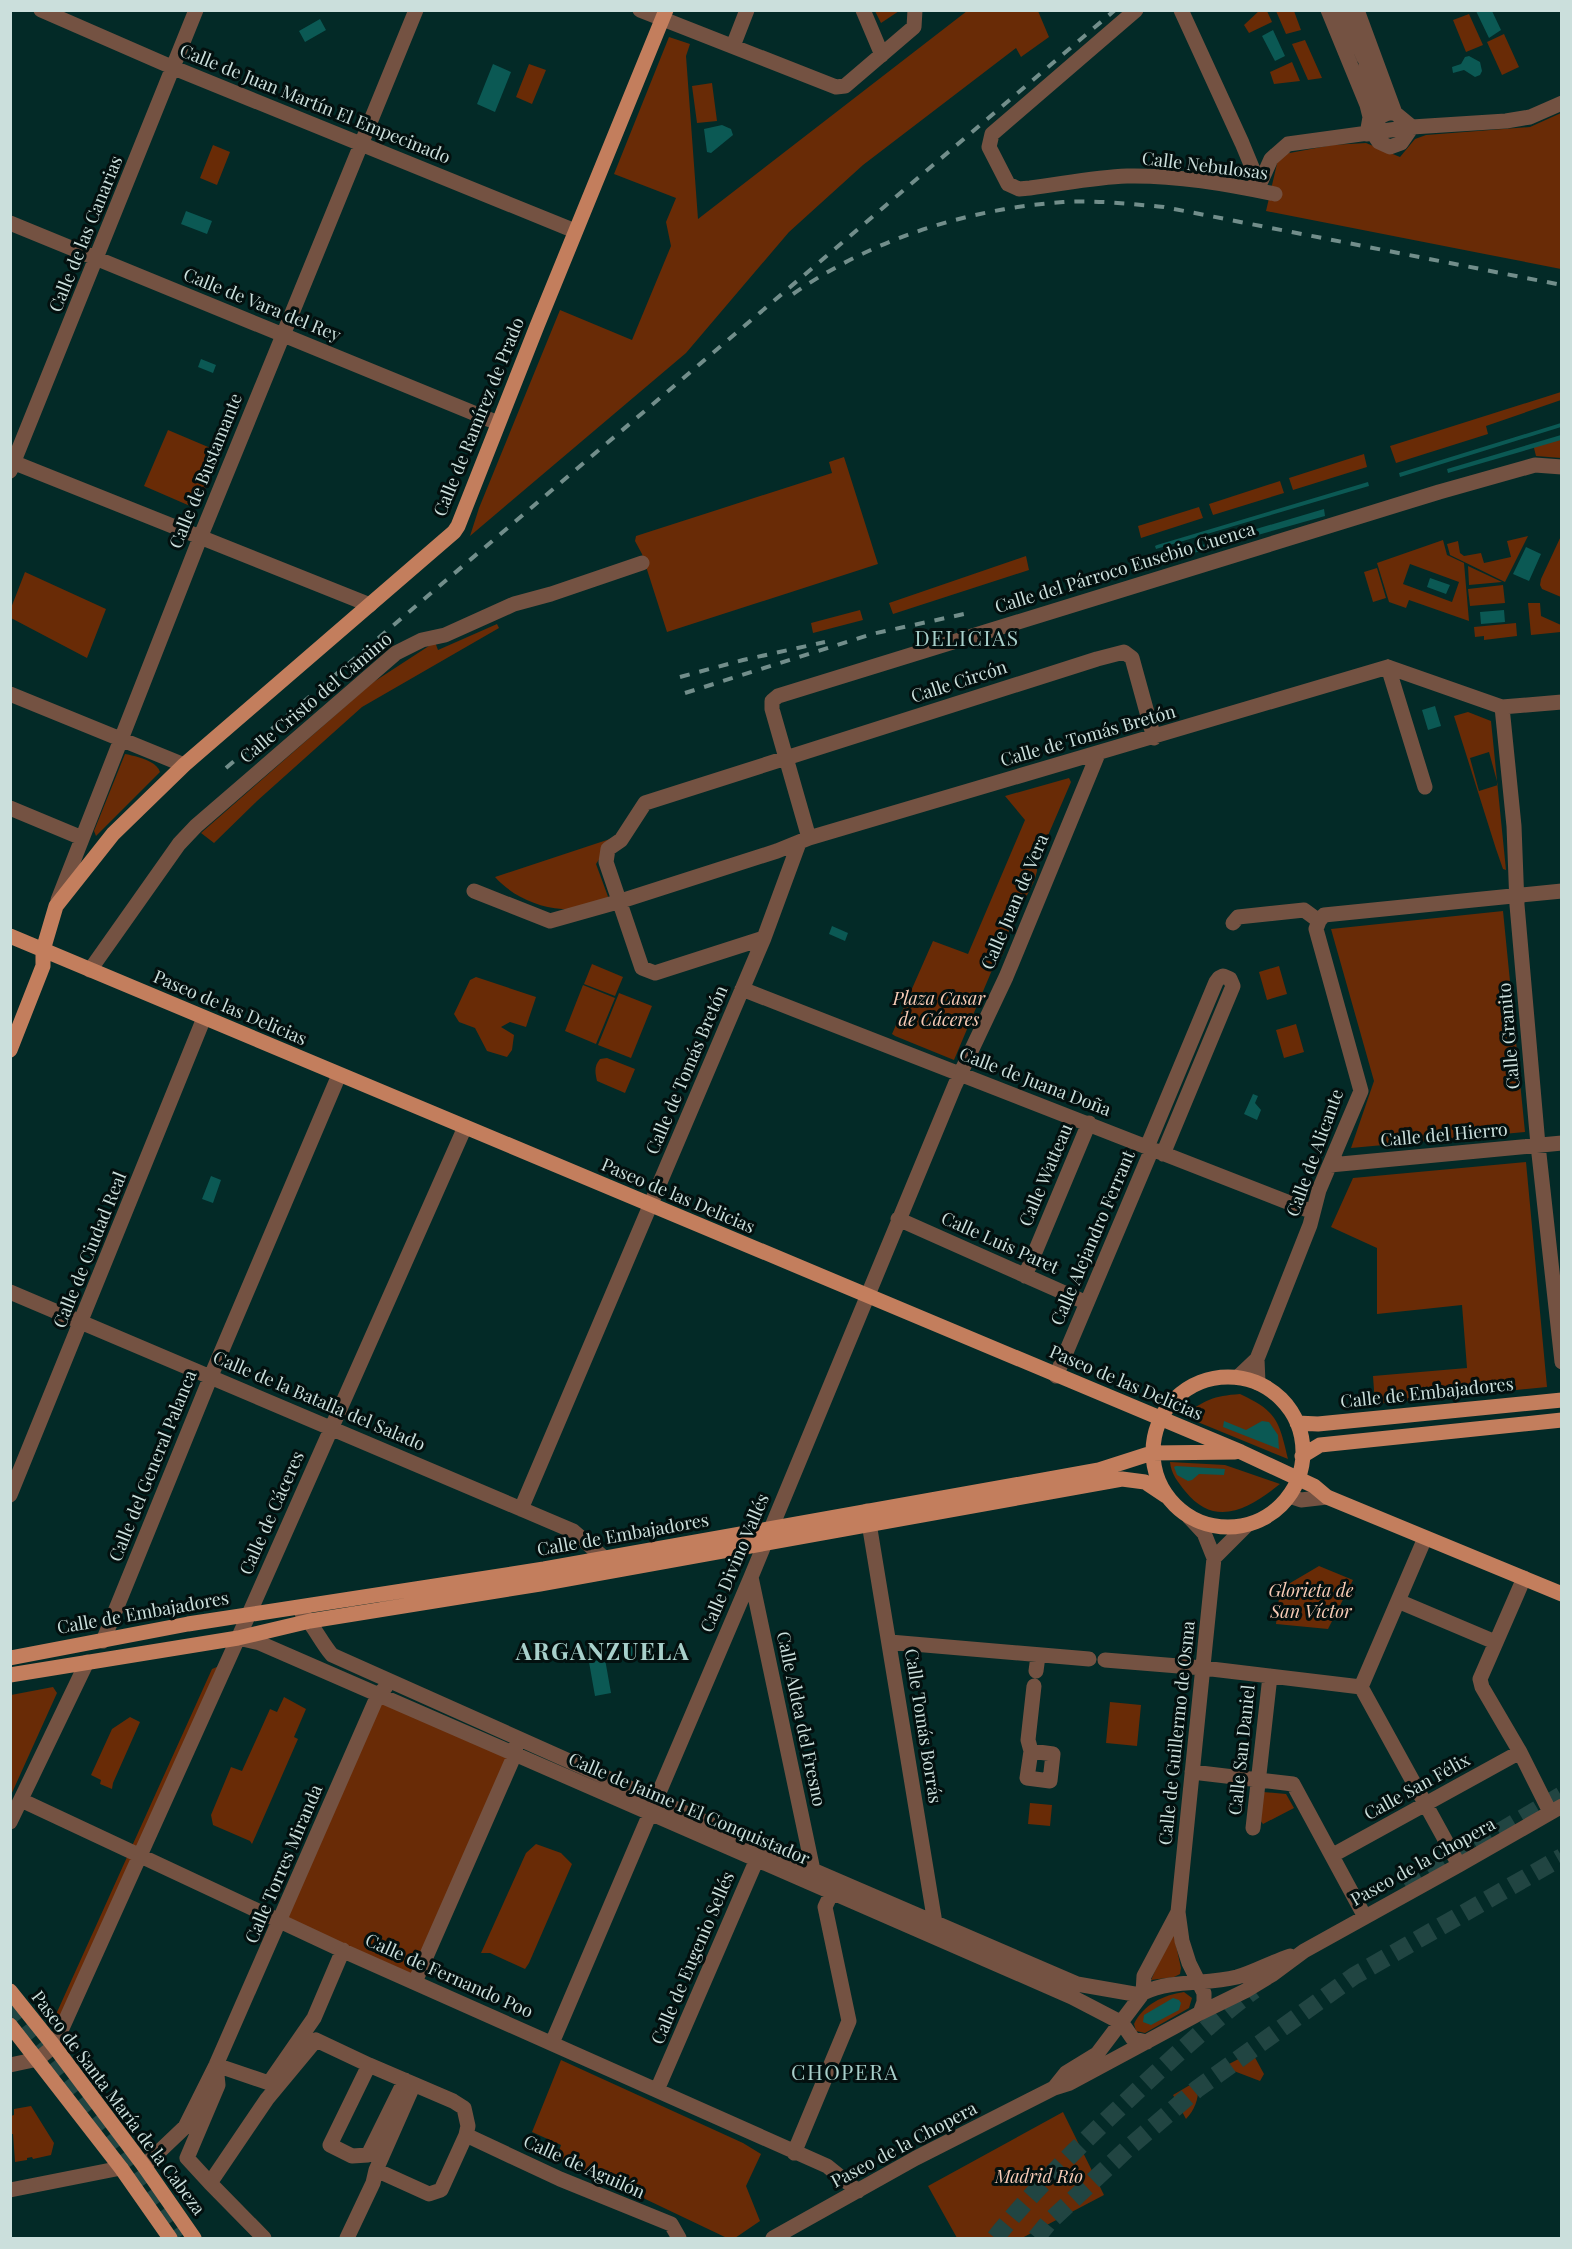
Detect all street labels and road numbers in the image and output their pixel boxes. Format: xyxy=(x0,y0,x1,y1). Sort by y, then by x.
street label: Calle de Juan Martín El Empecinado xyxy=(176,38,454,169)
street label: Calle Nebulosas xyxy=(1141,145,1270,185)
street label: Calle de las Canarias xyxy=(43,152,127,315)
street label: Calle de Vara del Rey xyxy=(180,262,345,347)
street label: Calle de Ramírez de Prado xyxy=(427,313,529,520)
street label: Calle de Bustamante xyxy=(163,389,247,552)
street label: Calle del Párroco Eusebio Cuenca xyxy=(992,516,1258,618)
street label: Calle Cristo del Camino xyxy=(234,626,397,768)
street label: Calle Circón xyxy=(908,654,1010,708)
street label: Calle de Tomás Bretón xyxy=(997,698,1178,772)
street label: Calle Juan de Vera xyxy=(975,830,1053,973)
street label: Paseo de las Delicias xyxy=(150,964,311,1050)
street label: Calle de Tomás Bretón xyxy=(640,981,733,1158)
street label: Calle Granito xyxy=(1491,982,1525,1090)
street label: Calle de Juana Doña xyxy=(956,1041,1115,1121)
street label: Calle de Alicante xyxy=(1280,1085,1348,1220)
street label: Calle del Hierro xyxy=(1379,1116,1509,1152)
street label: Calle Watteau xyxy=(1013,1119,1078,1230)
street label: Calle Alejandro Ferrant xyxy=(1044,1146,1140,1329)
street label: Paseo de las Delicias xyxy=(598,1152,759,1238)
street label: Calle de Ciudad Real xyxy=(47,1168,131,1331)
street label: Calle Luis Paret xyxy=(938,1205,1064,1279)
street label: Paseo de las Delicias xyxy=(1046,1339,1207,1425)
street label: Calle de la Batalla del Salado xyxy=(210,1344,429,1456)
street label: Calle del General Palanca xyxy=(103,1366,201,1565)
street label: Calle de Embajadores xyxy=(1339,1371,1515,1413)
street label: Calle de Cáceres xyxy=(233,1447,309,1578)
street label: Calle Divino Vallés xyxy=(694,1490,774,1636)
street label: Calle de Embajadores xyxy=(535,1507,711,1561)
street label: Calle de Embajadores xyxy=(55,1585,231,1639)
street label: Calle de Guillermo de Osma xyxy=(1152,1620,1200,1846)
street label: Calle Aldea del Fresno xyxy=(772,1629,832,1809)
street label: Calle Tomás Borrás xyxy=(900,1647,948,1805)
street label: Calle San Daniel xyxy=(1222,1683,1260,1816)
street label: Calle de Jaime I El Conquistador xyxy=(565,1746,814,1870)
street label: Calle San Félix xyxy=(1359,1747,1474,1825)
street label: Calle Torres Miranda xyxy=(239,1781,327,1947)
street label: Paseo de la Chopera xyxy=(1346,1811,1499,1911)
street label: Calle de Eugenio Sellés xyxy=(645,1868,739,2048)
street label: Calle de Fernando Poo xyxy=(362,1927,537,2023)
street label: Paseo de Santa María de la Cabeza xyxy=(26,1985,211,2219)
street label: Paseo de la Chopera xyxy=(826,2095,981,2193)
street label: Calle de Aguilón xyxy=(520,2129,649,2204)

